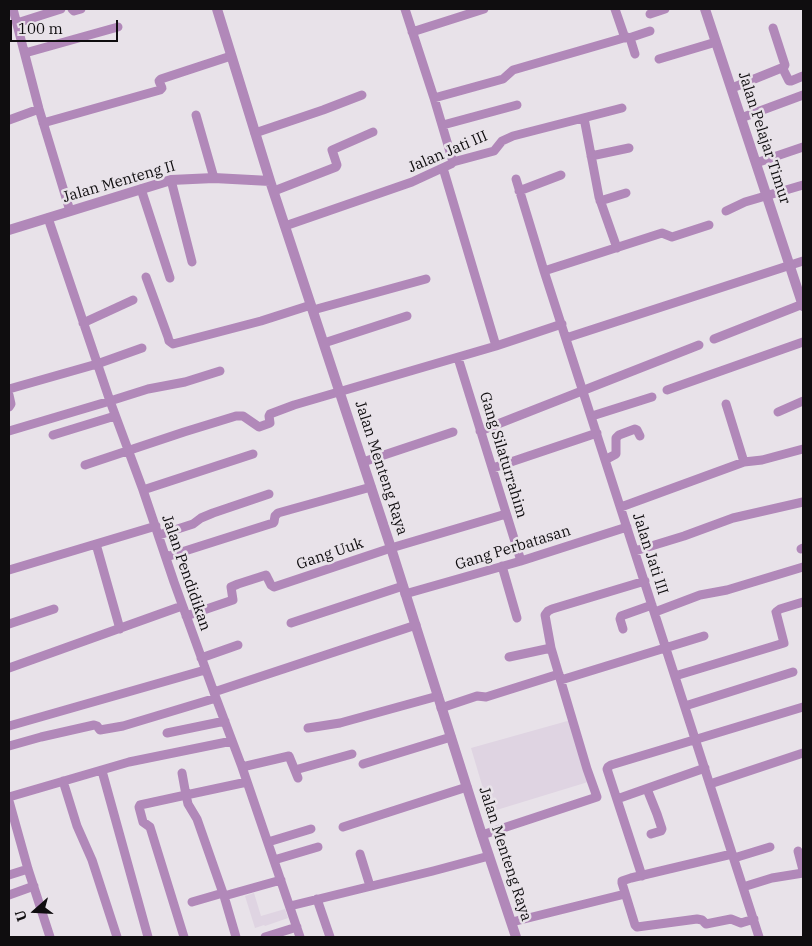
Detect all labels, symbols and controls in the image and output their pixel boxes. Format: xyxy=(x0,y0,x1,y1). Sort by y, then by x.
scale bar xyxy=(12,10,120,42)
text: 100 m xyxy=(18,19,63,38)
street label: Jalan Pelajar Timur xyxy=(734,70,794,206)
street label: Jalan Jati III xyxy=(406,127,490,177)
street label: Jalan Menteng II xyxy=(61,157,177,207)
street label: Gang Silaturrahim xyxy=(475,390,531,520)
street label: Jalan Menteng Raya xyxy=(351,399,411,537)
street label: Jalan Jati III xyxy=(628,511,672,597)
street label: Jalan Pendidikan xyxy=(158,513,214,633)
street label: Gang Perbatasan xyxy=(453,522,573,574)
street label: Gang Uuk xyxy=(294,534,366,574)
street label: Jalan Menteng Raya xyxy=(475,785,535,923)
north arrow xyxy=(10,886,60,936)
text: U xyxy=(11,908,31,924)

